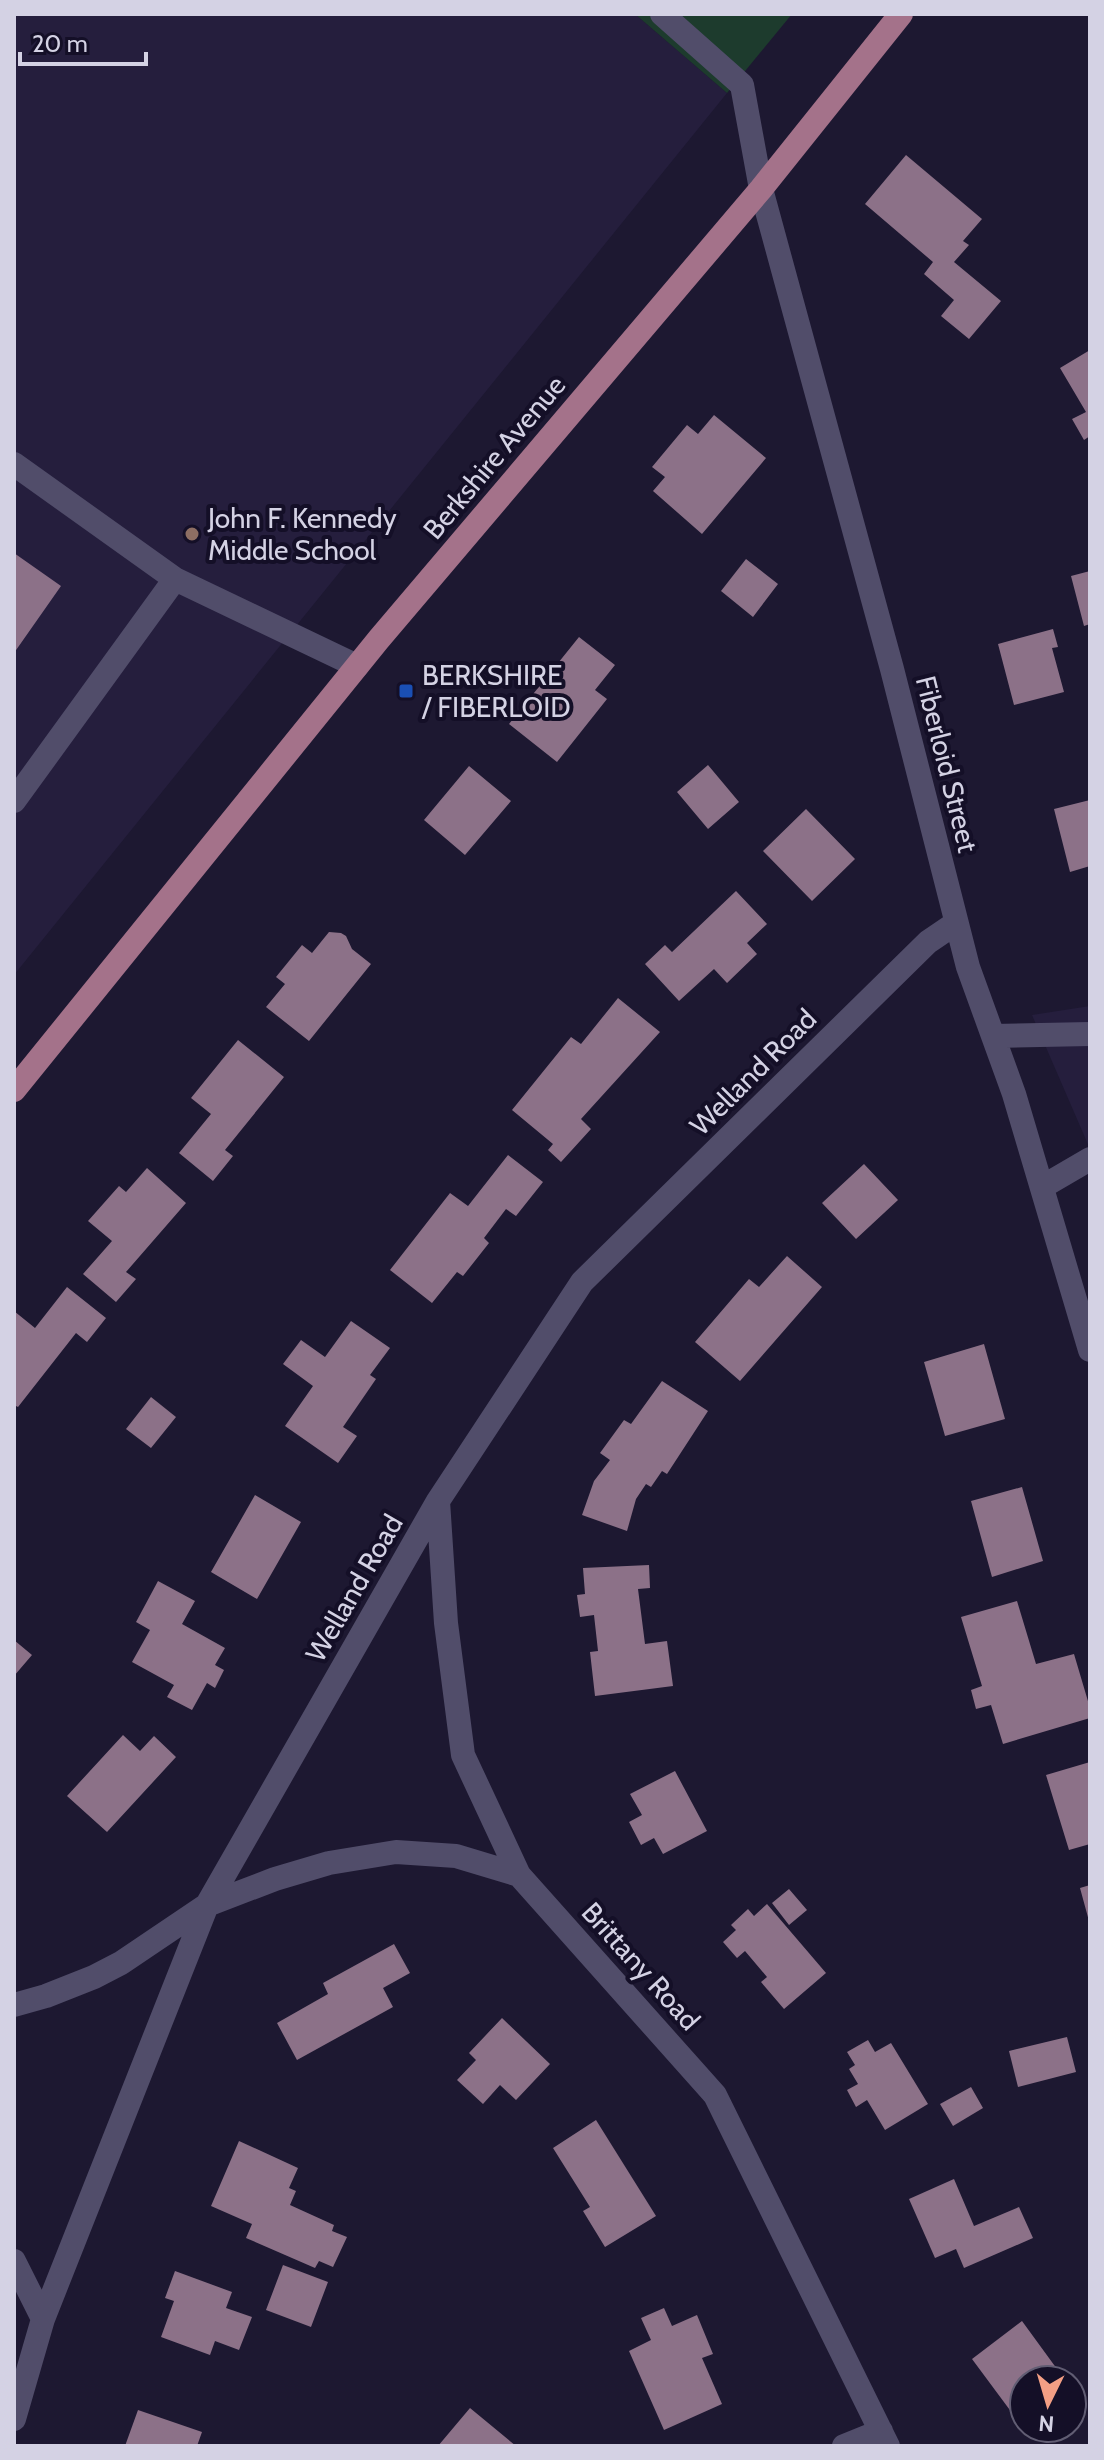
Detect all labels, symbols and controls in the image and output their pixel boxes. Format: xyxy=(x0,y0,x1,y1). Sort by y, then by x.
scale bar xyxy=(20,16,146,66)
text: 20 m xyxy=(32,29,88,58)
street label: Berkshire Avenue xyxy=(416,368,572,546)
place label: John F. Kennedy Middle School xyxy=(207,501,397,567)
marker: John F. Kennedy Middle School xyxy=(183,525,201,543)
place label: BERKSHIRE / FIBERLOID xyxy=(421,658,571,724)
street label: Fiberloid Street xyxy=(909,672,985,856)
marker: BERKSHIRE / FIBERLOID xyxy=(397,682,415,700)
street label: Welland Road xyxy=(683,1002,823,1142)
street label: Welland Road xyxy=(298,1508,410,1668)
street label: Brittany Road xyxy=(575,1895,707,2037)
north arrow xyxy=(1008,2364,1088,2444)
text: N xyxy=(1037,2409,1055,2438)

